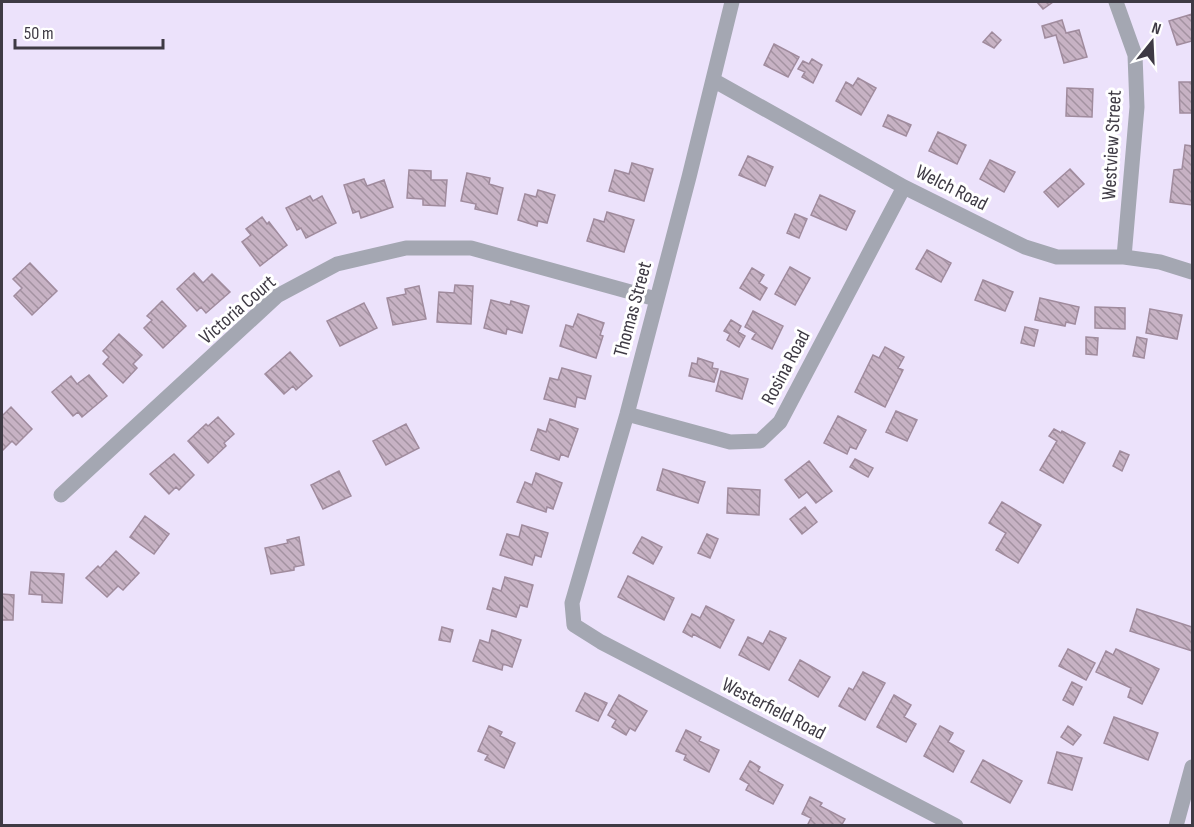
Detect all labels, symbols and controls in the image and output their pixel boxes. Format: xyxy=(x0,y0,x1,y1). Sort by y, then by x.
scale bar xyxy=(15,12,164,50)
north arrow xyxy=(1122,12,1182,72)
text: N xyxy=(1149,19,1163,40)
text: 50 m xyxy=(24,23,54,44)
street label: Westview Street xyxy=(1097,89,1127,201)
street label: Welch Road xyxy=(912,160,992,216)
street label: Thomas Street xyxy=(609,259,657,360)
street label: Victoria Court xyxy=(195,270,281,349)
street label: Rosina Road xyxy=(756,326,815,409)
street label: Westerfield Road xyxy=(718,672,829,745)

